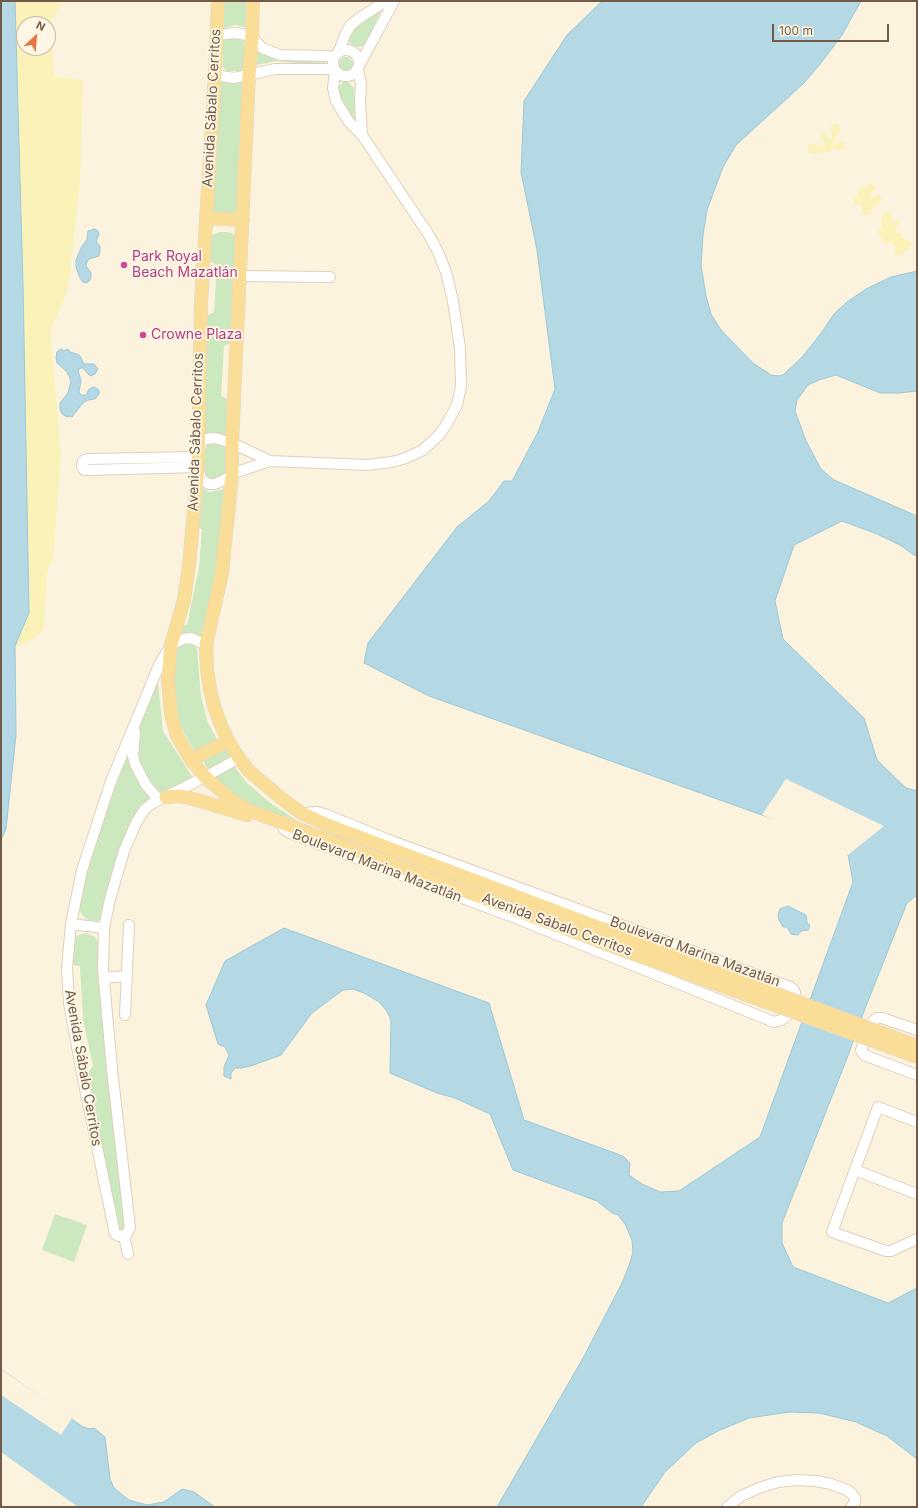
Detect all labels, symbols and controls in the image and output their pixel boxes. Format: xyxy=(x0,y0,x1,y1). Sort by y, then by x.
north arrow xyxy=(16,16,56,56)
scale bar xyxy=(774,16,891,42)
text: N xyxy=(34,18,48,34)
text: 100 m xyxy=(779,23,813,38)
street label: Avenida Sábalo Cerritos xyxy=(199,28,225,188)
place label: Park Royal Beach Mazatlán xyxy=(132,249,238,282)
marker: Park Royal Beach Mazatlán xyxy=(119,260,129,270)
place label: Crowne Plaza xyxy=(151,327,242,343)
marker: Crowne Plaza xyxy=(138,330,148,340)
street label: Avenida Sábalo Cerritos xyxy=(185,352,207,512)
street label: Boulevard Marina Mazatlán xyxy=(290,826,464,906)
street label: Avenida Sábalo Cerritos xyxy=(480,890,634,960)
street label: Boulevard Marina Mazatlán xyxy=(608,913,782,991)
street label: Avenida Sábalo Cerritos xyxy=(61,988,105,1148)

